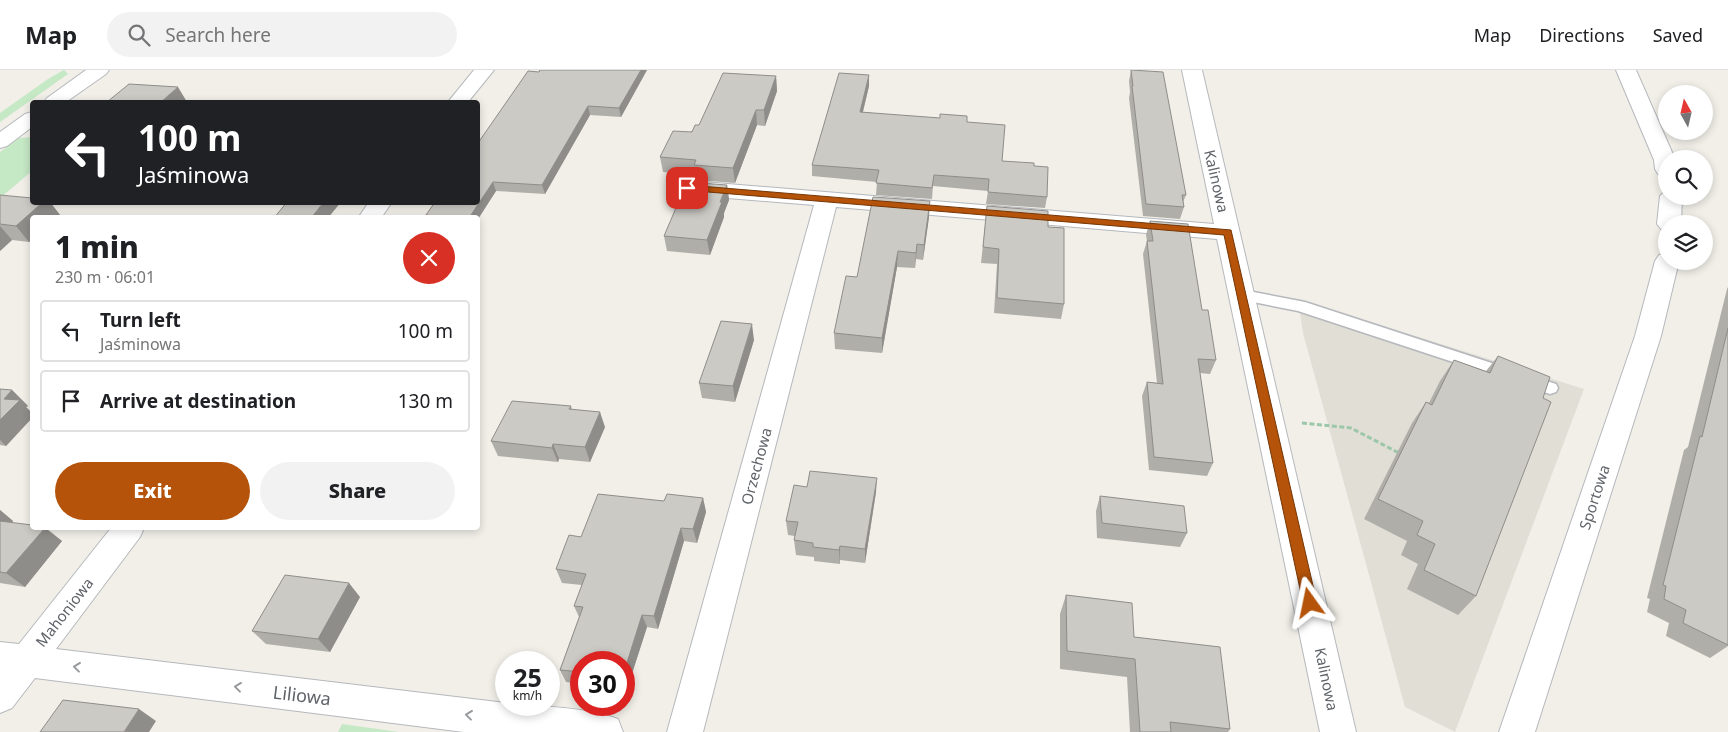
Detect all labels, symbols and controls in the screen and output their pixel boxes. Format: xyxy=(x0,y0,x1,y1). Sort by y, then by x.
search box xyxy=(107,12,457,57)
text: Map xyxy=(25,18,77,51)
icon: search xyxy=(125,21,153,49)
text: Search here xyxy=(165,22,271,48)
text: Map xyxy=(1474,23,1511,47)
text: Directions xyxy=(1539,23,1625,47)
text: Saved xyxy=(1653,23,1703,47)
north arrow xyxy=(1658,85,1712,140)
map controls xyxy=(1658,85,1713,270)
text: 100 m xyxy=(138,114,241,161)
icon: left xyxy=(55,120,120,185)
street label: Kalinowa xyxy=(1200,148,1234,214)
button: search xyxy=(1658,150,1713,205)
text: Jaśminowa xyxy=(138,159,249,189)
pin xyxy=(666,167,708,209)
icon: arrive xyxy=(673,174,701,202)
button: layers xyxy=(1658,215,1713,270)
text: 1 min xyxy=(55,226,139,267)
button: close xyxy=(403,232,455,284)
text: 230 m · 06:01 xyxy=(55,266,155,288)
text: Turn left xyxy=(100,307,181,333)
icon: left xyxy=(57,317,85,345)
text: 100 m xyxy=(398,318,453,344)
text: Jaśminowa xyxy=(100,333,181,355)
icon: arrive xyxy=(57,387,85,415)
text: Arrive at destination xyxy=(100,388,296,414)
text: 130 m xyxy=(398,388,453,414)
street label: Orzechowa xyxy=(736,425,776,507)
button: Exit xyxy=(55,462,250,520)
button: Share xyxy=(260,462,455,520)
street label: Sportowa xyxy=(1574,462,1614,532)
street label: Mahoniowa xyxy=(31,573,97,651)
position arrow xyxy=(1283,576,1335,628)
street label: Kalinowa xyxy=(1311,646,1343,712)
speed limit sign: 30 xyxy=(570,651,635,716)
text: 25 xyxy=(513,660,542,694)
one-way arrow xyxy=(73,662,81,673)
street label: Liliowa xyxy=(272,680,332,710)
one-way arrow xyxy=(234,682,242,693)
text: km/h xyxy=(513,687,542,704)
one-way arrow xyxy=(465,710,473,721)

